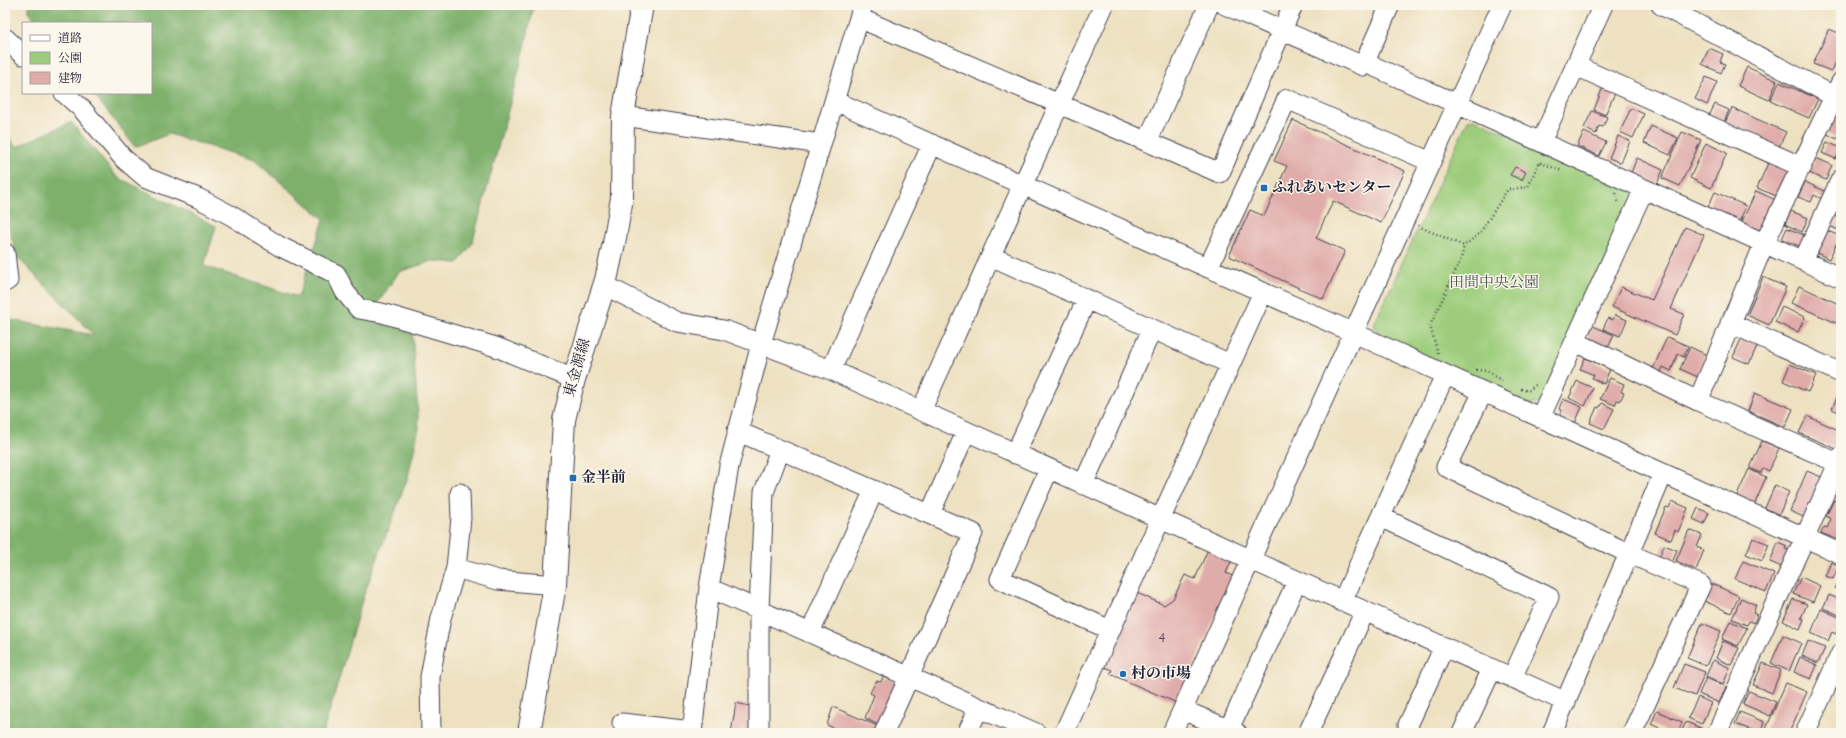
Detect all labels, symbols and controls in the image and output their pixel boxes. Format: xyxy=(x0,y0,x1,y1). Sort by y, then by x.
legend xyxy=(22,22,152,94)
text: 道路 xyxy=(58,30,82,48)
text: 公園 xyxy=(58,50,82,68)
text: 建物 xyxy=(58,70,82,88)
place label: ふれあいセンター xyxy=(1272,178,1391,199)
marker: ふれあいセンター xyxy=(1259,183,1269,193)
park label: 田間中央公園 xyxy=(1449,273,1539,294)
street label: 東金源線 xyxy=(560,336,596,400)
place label: 金半前 xyxy=(581,468,626,489)
marker: 金半前 xyxy=(568,473,578,483)
house number: 4 xyxy=(1159,627,1166,645)
place label: 村の市場 xyxy=(1131,664,1191,685)
marker: 村の市場 xyxy=(1118,669,1128,679)

